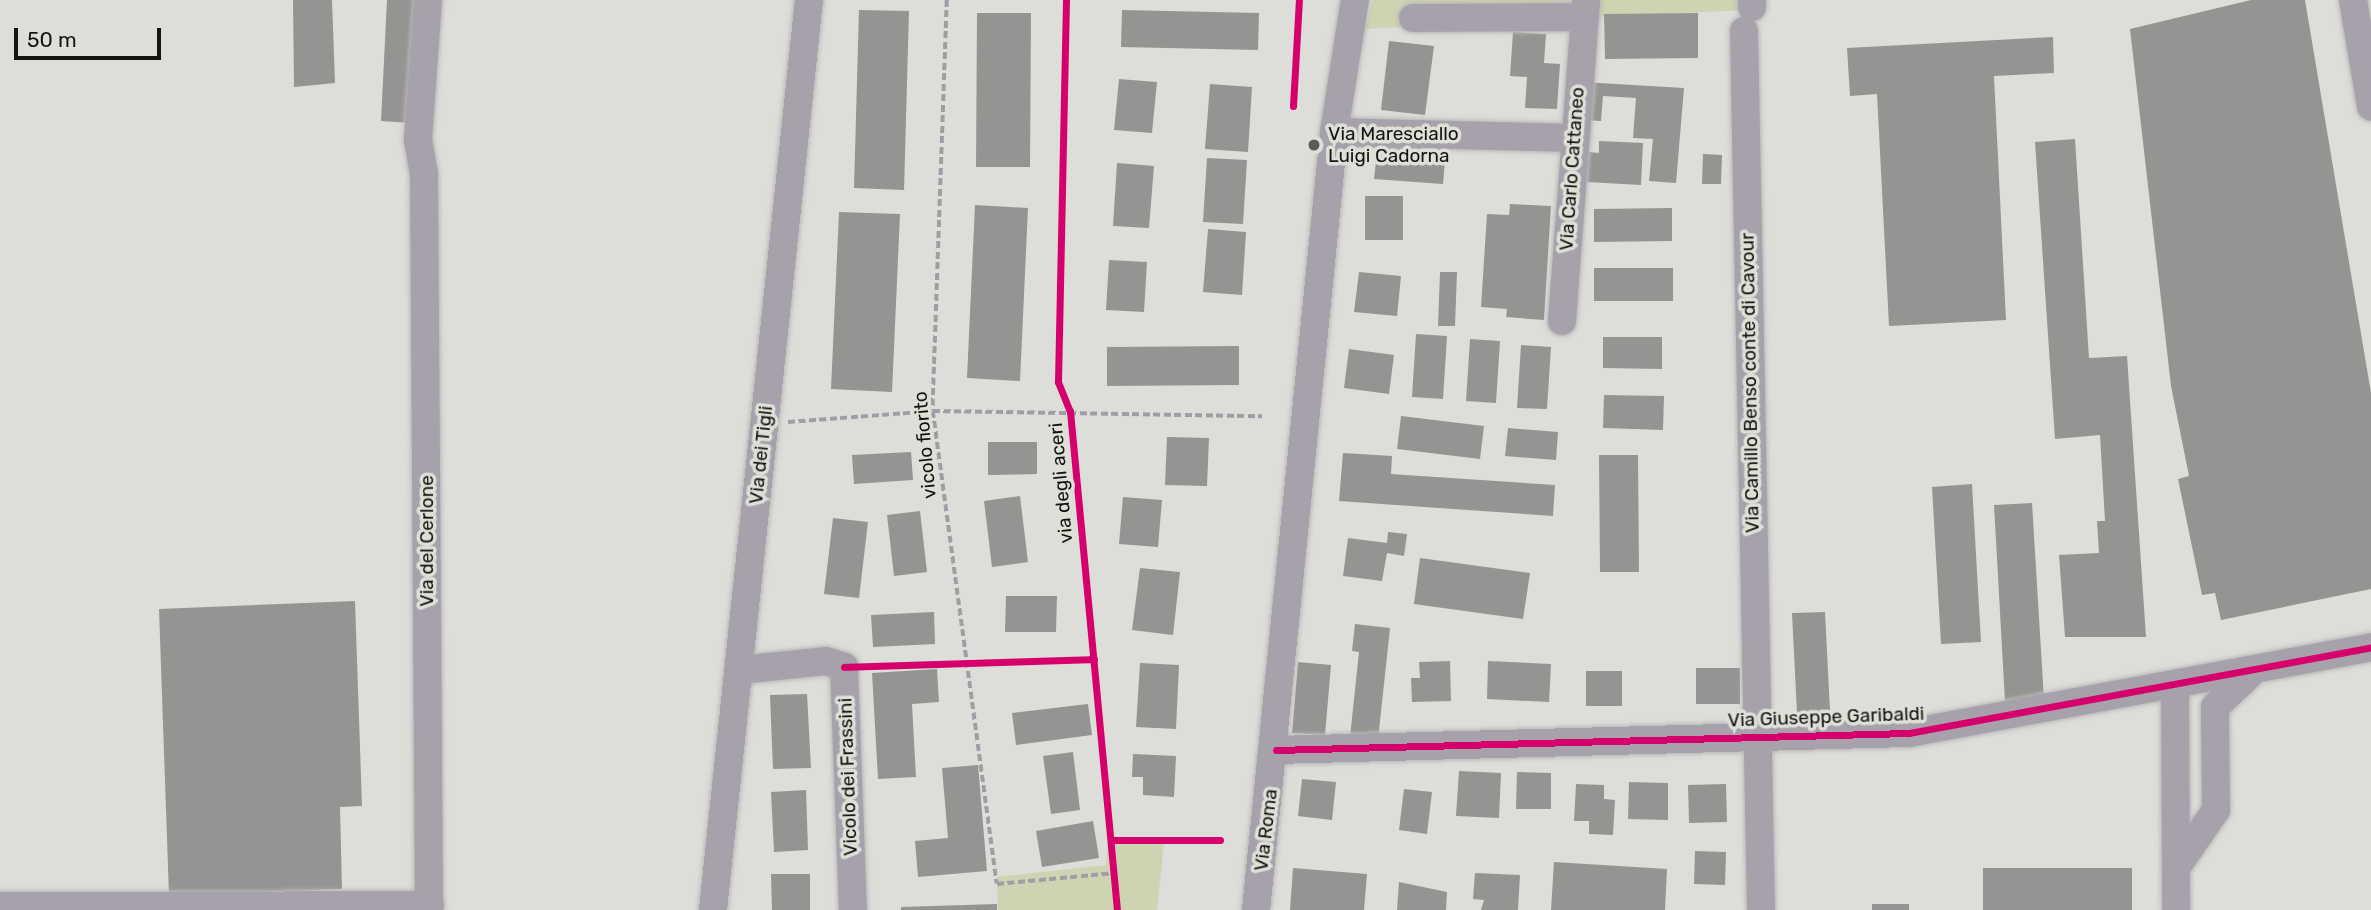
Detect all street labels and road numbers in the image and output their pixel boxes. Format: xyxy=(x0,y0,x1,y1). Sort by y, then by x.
street label: Via Carlo Cattaneo xyxy=(1555,86,1589,252)
street label: Via Camillo Benso conte di Cavour xyxy=(1736,233,1764,533)
street label: vicolo fiorito xyxy=(909,390,941,500)
street label: Via dei Tigli xyxy=(744,404,778,506)
street label: via degli aceri xyxy=(1044,422,1078,544)
street label: Via del Cerlone xyxy=(416,475,438,607)
street label: Vicolo dei Frassini xyxy=(834,698,862,856)
street label: Via Giuseppe Garibaldi xyxy=(1727,702,1925,732)
street label: Via Roma xyxy=(1250,788,1282,872)

